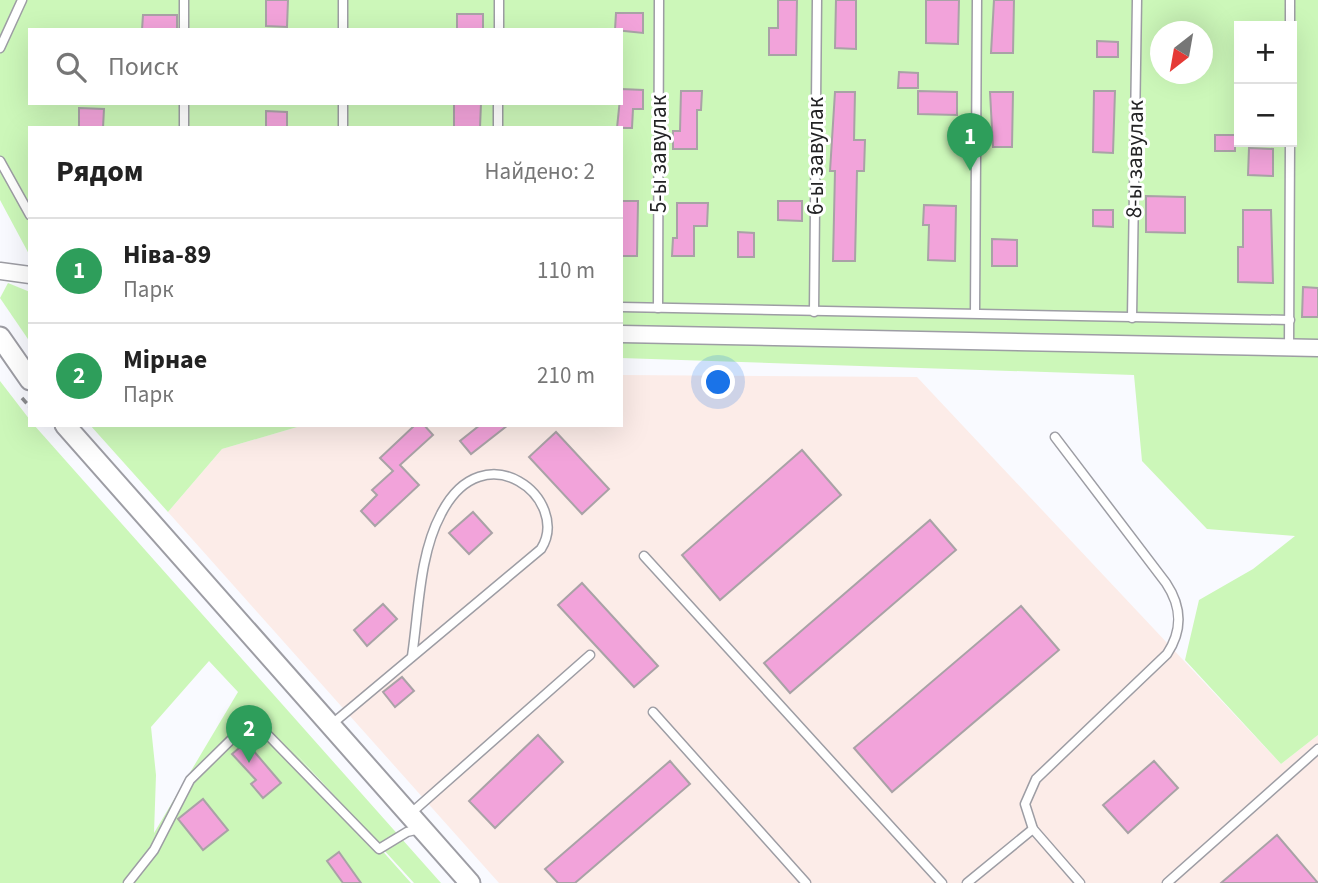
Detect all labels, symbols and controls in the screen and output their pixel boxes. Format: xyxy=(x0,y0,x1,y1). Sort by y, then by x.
north arrow xyxy=(1150,21,1213,84)
map controls xyxy=(1234,21,1297,147)
button: + xyxy=(1234,21,1297,84)
search box xyxy=(28,28,623,105)
icon: search xyxy=(52,48,90,86)
text: Поиск xyxy=(108,48,178,85)
button: − xyxy=(1234,84,1297,147)
street label: 5-ы завулак xyxy=(642,94,675,213)
street label: 6-ы завулак xyxy=(799,96,832,215)
street label: 8-ы завулак xyxy=(1117,99,1152,218)
pin: 1 xyxy=(947,113,993,171)
text: Рядом xyxy=(56,150,144,193)
text: Найдено: 2 xyxy=(485,155,595,188)
text: Ніва-89 xyxy=(123,236,211,273)
text: 1 xyxy=(73,254,85,287)
text: 110 m xyxy=(537,254,595,287)
text: Парк xyxy=(123,273,174,306)
text: Мірнае xyxy=(123,341,207,378)
text: 2 xyxy=(73,359,85,392)
text: 210 m xyxy=(537,359,595,392)
your location xyxy=(701,365,735,399)
text: Парк xyxy=(123,378,174,411)
pin: 2 xyxy=(226,705,272,763)

